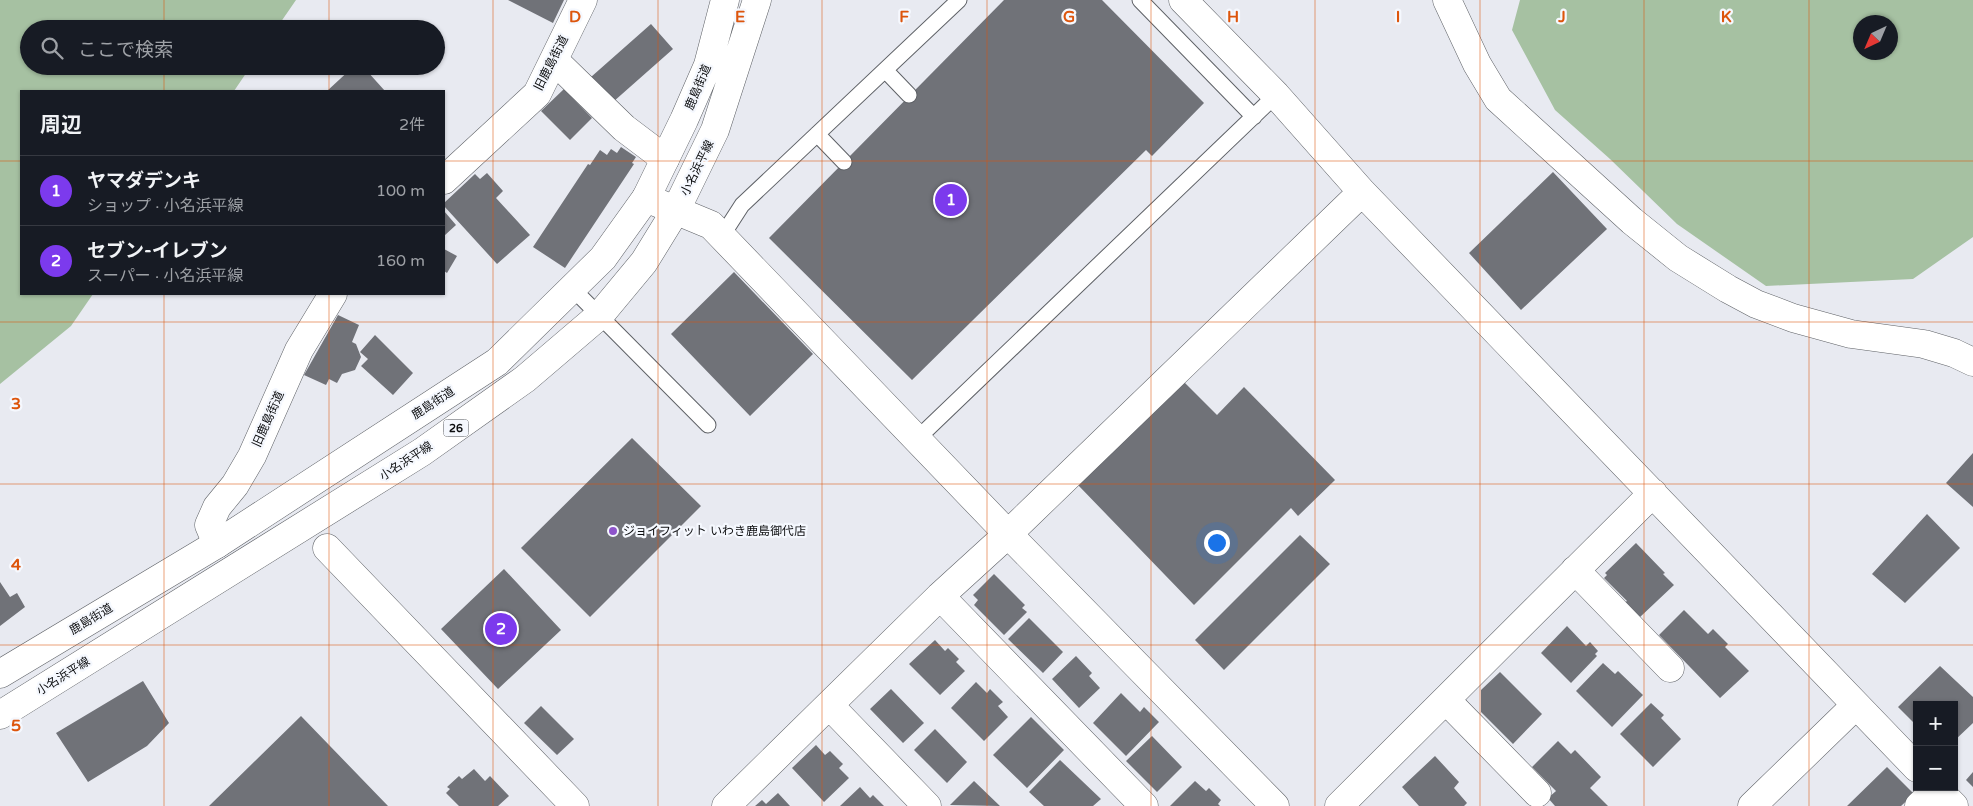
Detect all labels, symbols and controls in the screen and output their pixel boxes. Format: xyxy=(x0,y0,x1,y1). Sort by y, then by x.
text: D xyxy=(569,7,581,27)
text: E xyxy=(735,7,745,27)
text: F xyxy=(899,7,909,27)
text: G xyxy=(1063,7,1075,27)
text: H xyxy=(1227,7,1239,27)
text: I xyxy=(1396,7,1400,27)
text: J xyxy=(1557,7,1566,27)
text: K xyxy=(1721,7,1732,27)
north arrow xyxy=(1853,15,1898,60)
search box xyxy=(20,20,445,75)
street label: 旧鹿島街道 xyxy=(531,33,571,93)
icon: search xyxy=(38,34,66,62)
text: ここで検索 xyxy=(78,39,173,61)
street label: 鹿島街道 xyxy=(682,62,714,112)
text: 周辺 xyxy=(40,113,82,138)
text: 2件 xyxy=(399,115,425,135)
street label: 小名浜平線 xyxy=(678,138,716,198)
text: ヤマダデンキ xyxy=(87,170,201,192)
text: 1 xyxy=(51,181,61,201)
text: 100 m xyxy=(376,181,425,201)
pin: 1 xyxy=(935,181,967,219)
text: ショップ · 小名浜平線 xyxy=(87,196,243,216)
text: セブン-イレブン xyxy=(87,240,228,262)
text: 2 xyxy=(51,251,61,271)
text: 160 m xyxy=(376,251,425,271)
text: スーパー · 小名浜平線 xyxy=(87,266,243,286)
street label: 鹿島街道 xyxy=(409,384,457,422)
street label: 旧鹿島街道 xyxy=(249,389,287,449)
text: 3 xyxy=(11,394,21,414)
road number: 26 xyxy=(444,419,468,436)
street label: 小名浜平線 xyxy=(377,439,435,483)
place label: ジョイフィット いわき鹿島御代店 xyxy=(623,524,806,538)
marker: ジョイフィット いわき鹿島御代店 xyxy=(607,525,619,537)
your location xyxy=(1204,530,1230,556)
text: 4 xyxy=(11,555,21,575)
street label: 鹿島街道 xyxy=(67,601,115,637)
pin: 2 xyxy=(485,610,517,648)
street label: 小名浜平線 xyxy=(34,654,92,698)
map controls xyxy=(1913,701,1958,791)
button: + xyxy=(1913,701,1958,746)
text: 5 xyxy=(11,716,21,736)
button: − xyxy=(1913,746,1958,791)

